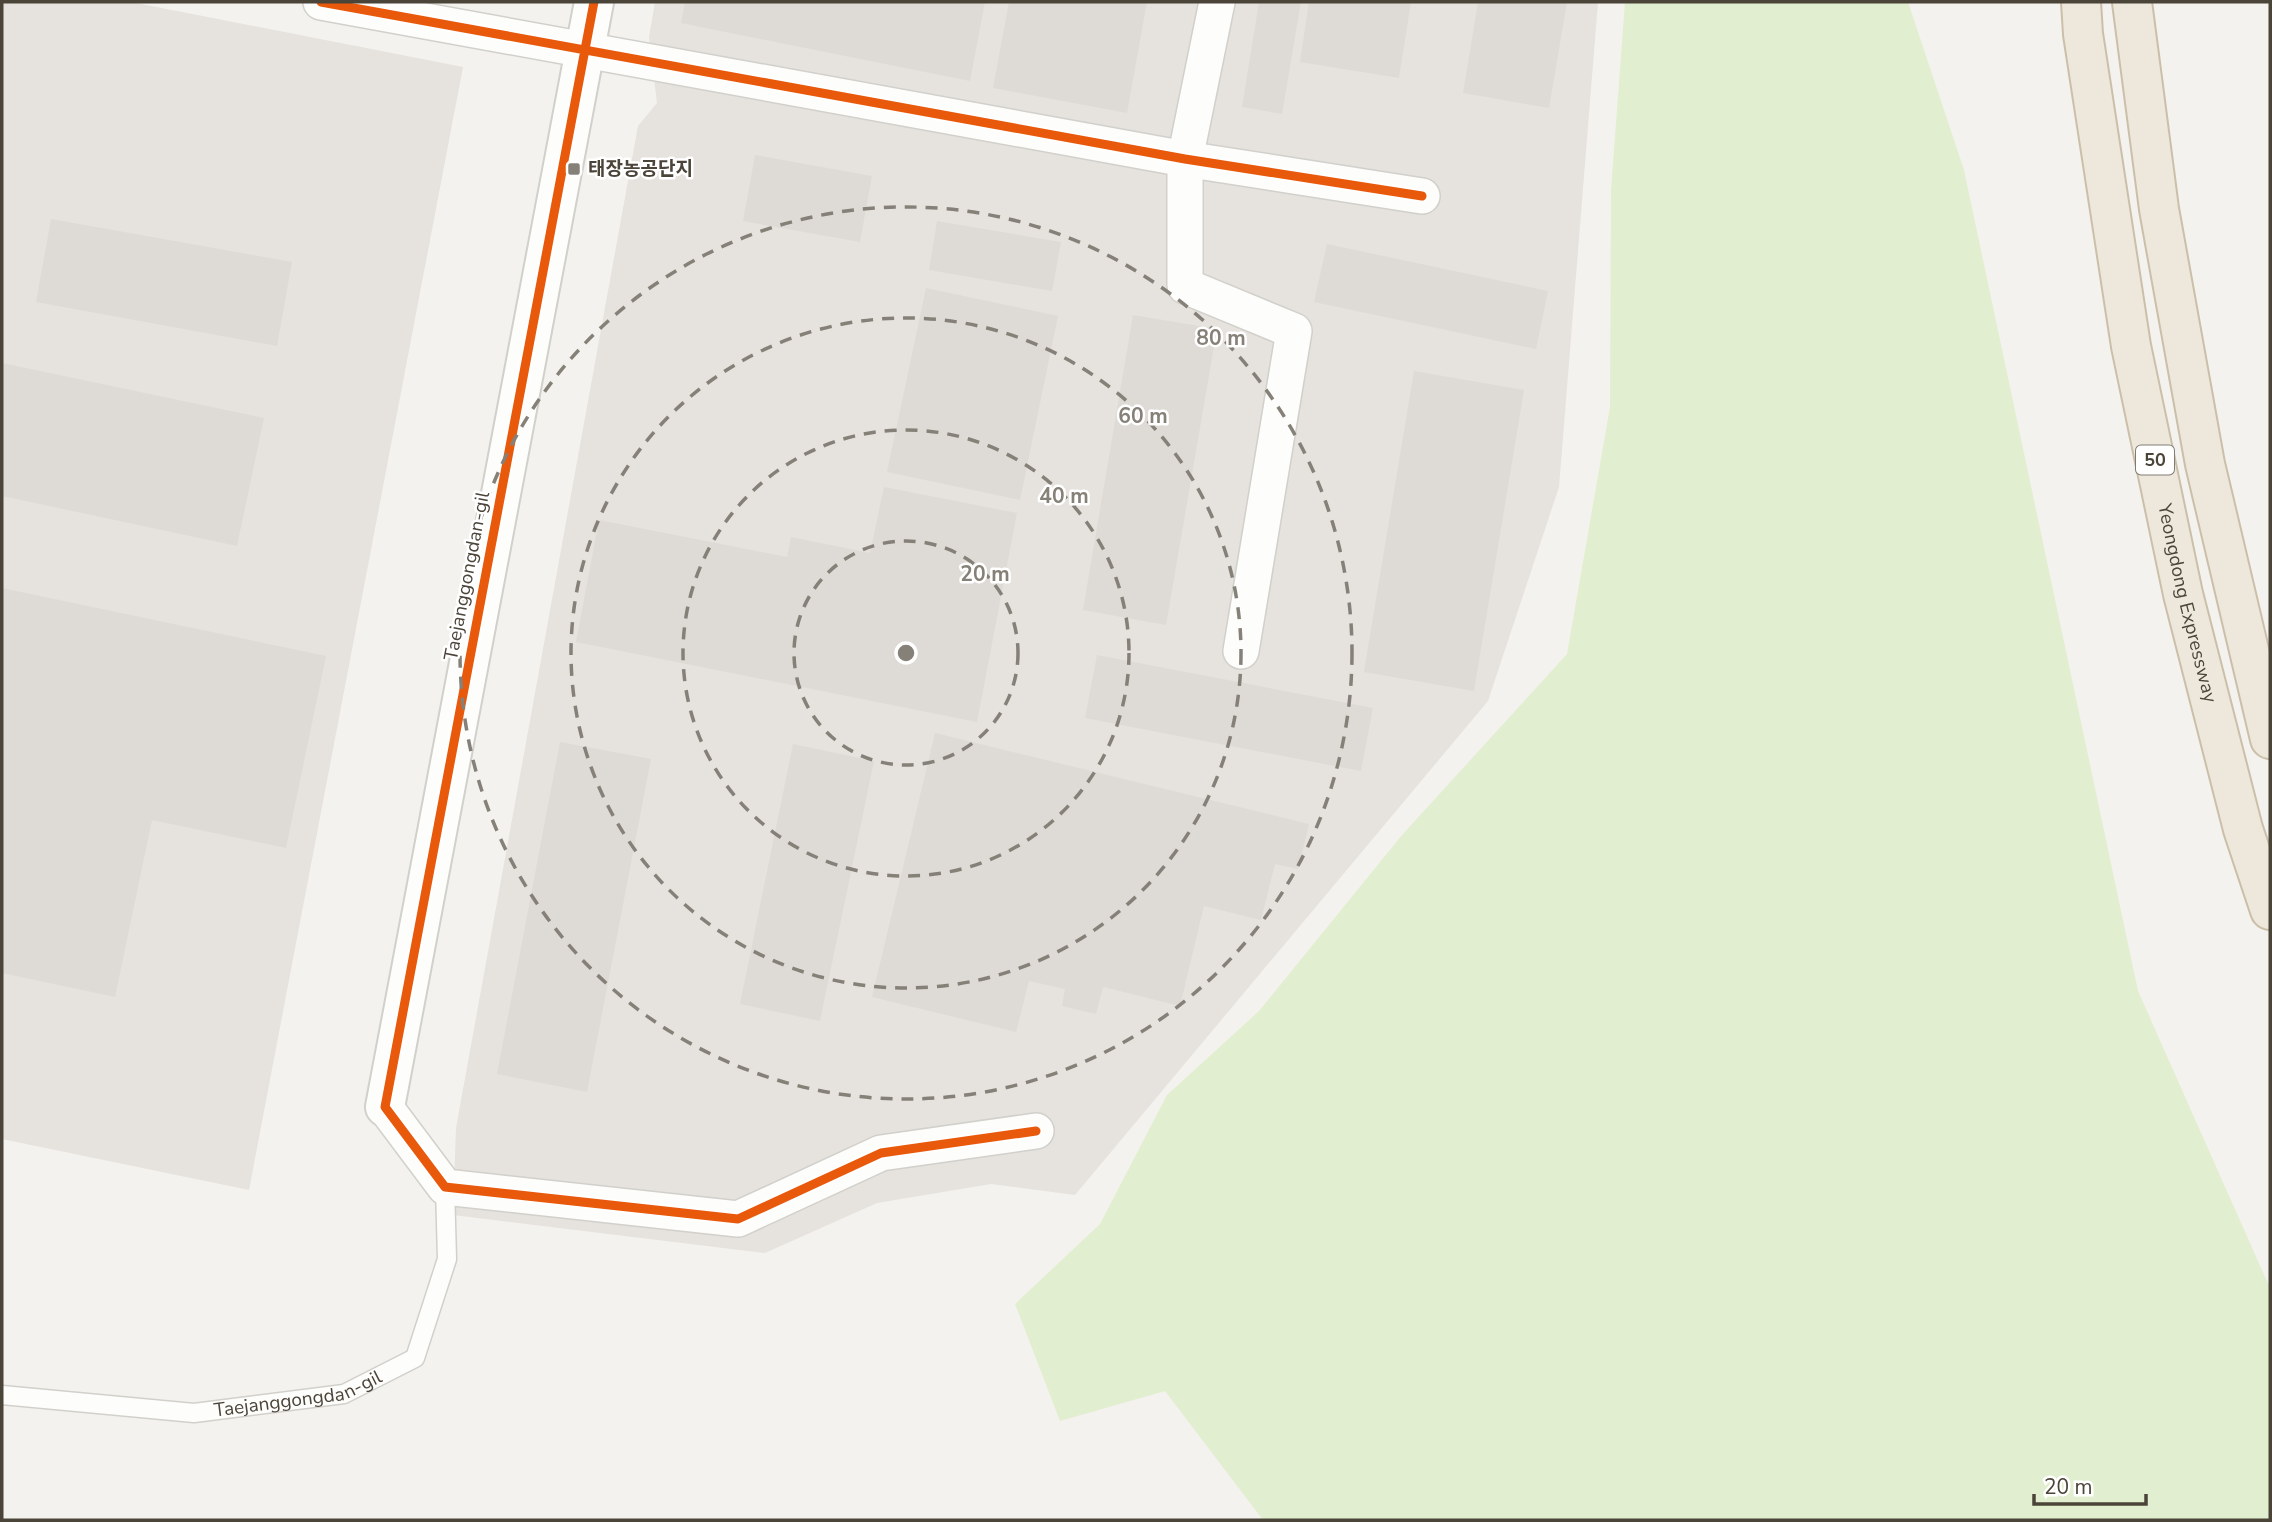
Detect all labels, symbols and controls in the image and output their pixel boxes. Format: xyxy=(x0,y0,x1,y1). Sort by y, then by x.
place label: 태장농공단지 xyxy=(588,156,693,182)
marker: 태장농공단지 xyxy=(566,161,582,177)
text: 80 m xyxy=(1196,324,1246,352)
text: 60 m xyxy=(1118,402,1168,430)
road number: 50 xyxy=(2136,446,2174,474)
text: 40 m xyxy=(1039,482,1089,510)
street label: Taejanggongdan-gil xyxy=(438,489,496,663)
street label: Yeongdong Expressway xyxy=(2151,500,2223,706)
text: 20 m xyxy=(960,560,1010,588)
centre of rings xyxy=(894,641,918,665)
street label: Taejanggongdan-gil xyxy=(212,1364,387,1423)
scale bar xyxy=(2034,1462,2146,1506)
text: 20 m xyxy=(2044,1473,2093,1501)

